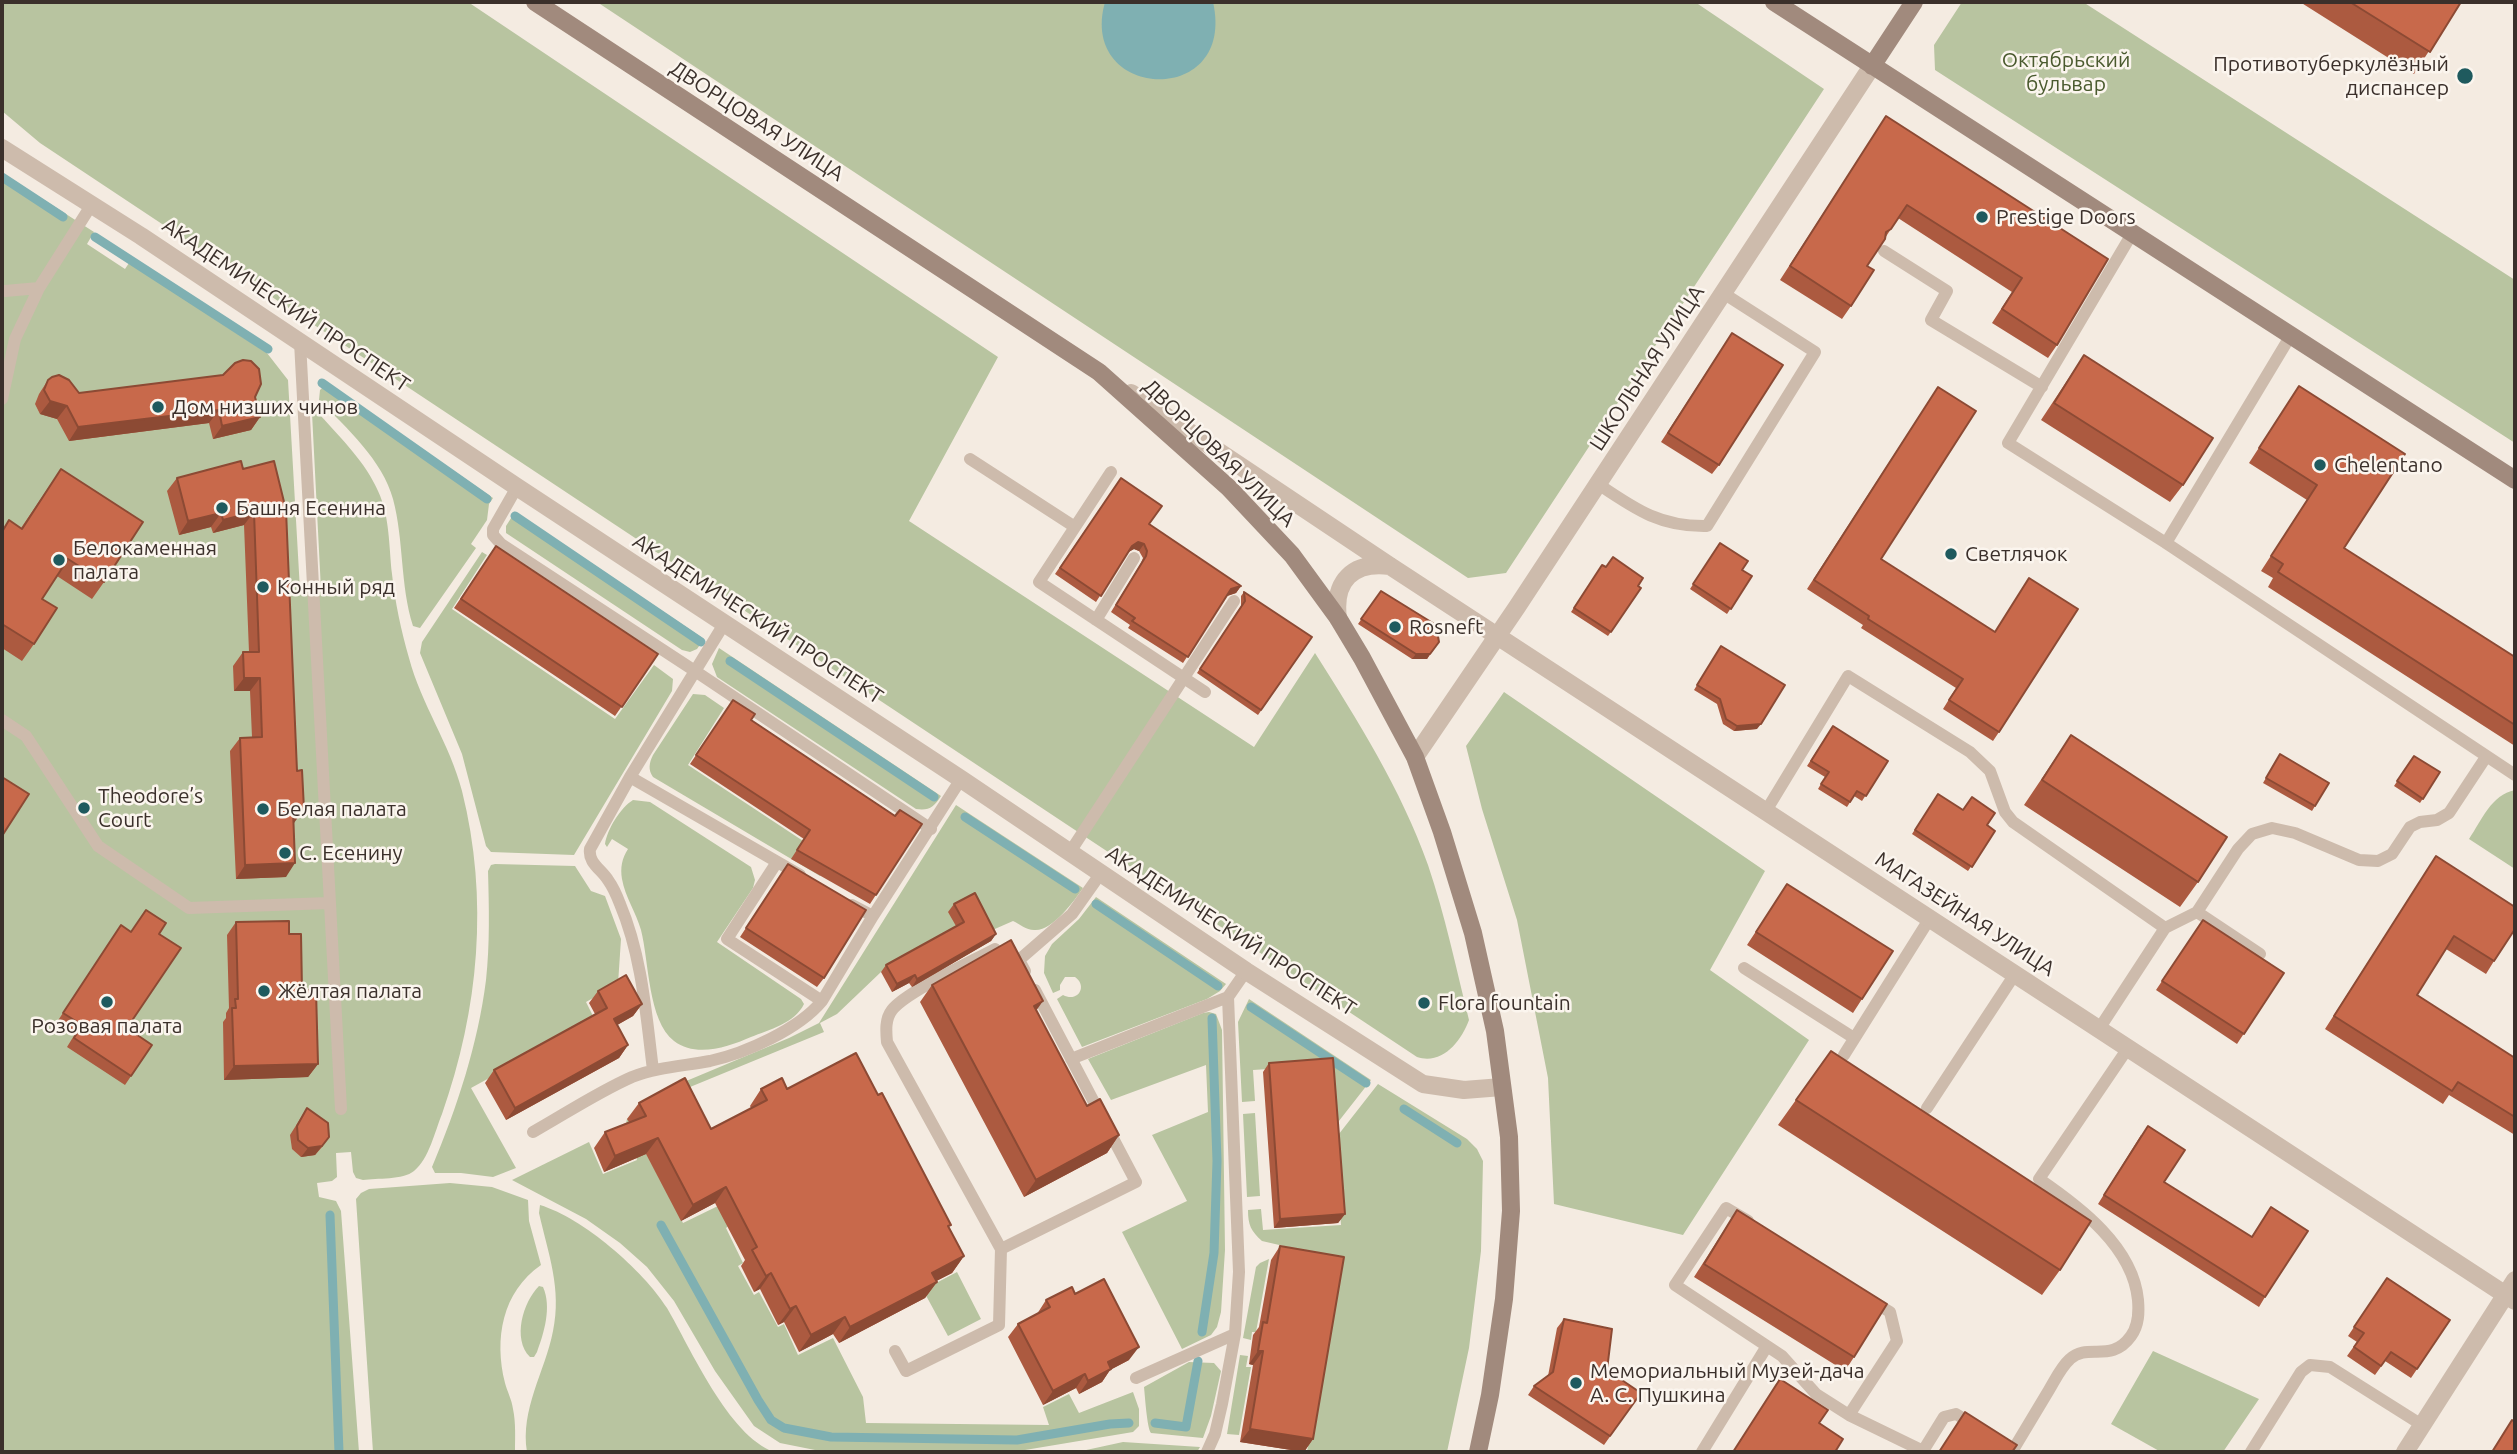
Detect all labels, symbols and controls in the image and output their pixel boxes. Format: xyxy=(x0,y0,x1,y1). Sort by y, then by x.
park label: Октябрьский бульвар xyxy=(2002,47,2130,97)
place label: Противотуберкулёзный диспансер xyxy=(2213,51,2449,101)
street label: ДВОРЦОВАЯ УЛИЦА xyxy=(665,55,849,187)
marker: Противотуберкулёзный диспансер xyxy=(2455,66,2475,86)
place label: Prestige Doors xyxy=(1996,204,2136,230)
marker: Prestige Doors xyxy=(1974,209,1990,225)
street label: АКАДЕМИЧЕСКИЙ ПРОСПЕКТ xyxy=(157,213,415,397)
street label: ШКОЛЬНАЯ УЛИЦА xyxy=(1584,281,1710,455)
street label: ДВОРЦОВАЯ УЛИЦА xyxy=(1138,374,1300,532)
place label: Дом низших чинов xyxy=(172,394,358,420)
marker: Дом низших чинов xyxy=(150,399,166,415)
place label: Chelentano xyxy=(2334,452,2443,478)
marker: Chelentano xyxy=(2312,457,2328,473)
place label: Башня Есенина xyxy=(236,495,386,521)
marker: Башня Есенина xyxy=(214,500,230,516)
street label: АКАДЕМИЧЕСКИЙ ПРОСПЕКТ xyxy=(628,529,888,709)
place label: Белокаменная палата xyxy=(73,535,217,585)
place label: Светлячок xyxy=(1965,541,2068,567)
marker: Светлячок xyxy=(1943,546,1959,562)
marker: Белокаменная палата xyxy=(51,552,67,568)
place label: Конный ряд xyxy=(277,574,395,600)
marker: Конный ряд xyxy=(255,579,271,595)
place label: Rosneft xyxy=(1409,614,1483,640)
marker: Rosneft xyxy=(1387,619,1403,635)
place label: Theodore’s Court xyxy=(98,783,203,833)
place label: Белая палата xyxy=(277,796,407,822)
marker: Theodore’s Court xyxy=(76,800,92,816)
marker: Белая палата xyxy=(255,801,271,817)
place label: С. Есенину xyxy=(299,840,403,866)
street label: АКАДЕМИЧЕСКИЙ ПРОСПЕКТ xyxy=(1101,841,1361,1021)
marker: С. Есенину xyxy=(277,845,293,861)
street label: МАГАЗЕЙНАЯ УЛИЦА xyxy=(1870,846,2060,982)
place label: Жёлтая палата xyxy=(278,978,422,1004)
marker: Жёлтая палата xyxy=(256,983,272,999)
place label: Flora fountain xyxy=(1438,990,1571,1016)
marker: Розовая палата xyxy=(99,994,115,1010)
marker: Flora fountain xyxy=(1416,995,1432,1011)
place label: Розовая палата xyxy=(31,1013,183,1039)
place label: Мемориальный Музей-дача А. С. Пушкина xyxy=(1590,1358,1865,1408)
marker: Мемориальный Музей-дача А. С. Пушкина xyxy=(1568,1375,1584,1391)

